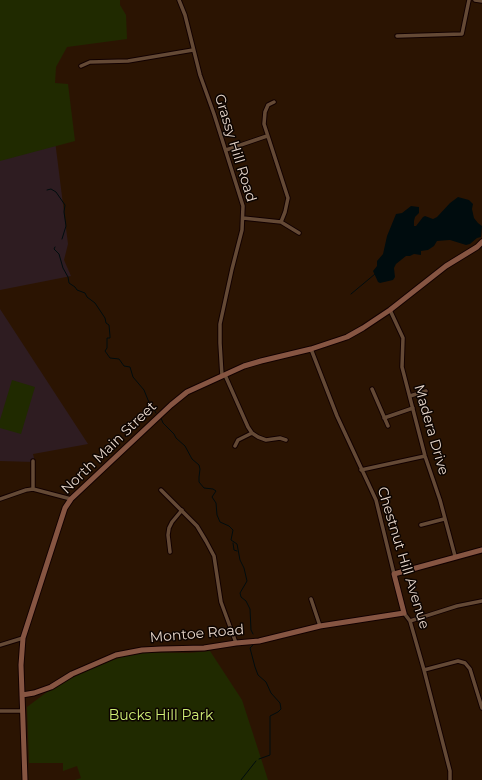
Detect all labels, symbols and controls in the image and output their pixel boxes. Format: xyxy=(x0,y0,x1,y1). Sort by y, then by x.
street label: Grassy Hill Road xyxy=(211,92,259,204)
street label: Madera Drive xyxy=(410,383,452,477)
street label: North Main Street xyxy=(58,398,160,498)
street label: Chestnut Hill Avenue xyxy=(373,485,433,631)
street label: Montoe Road xyxy=(149,622,245,646)
park label: Bucks Hill Park xyxy=(109,708,213,724)

